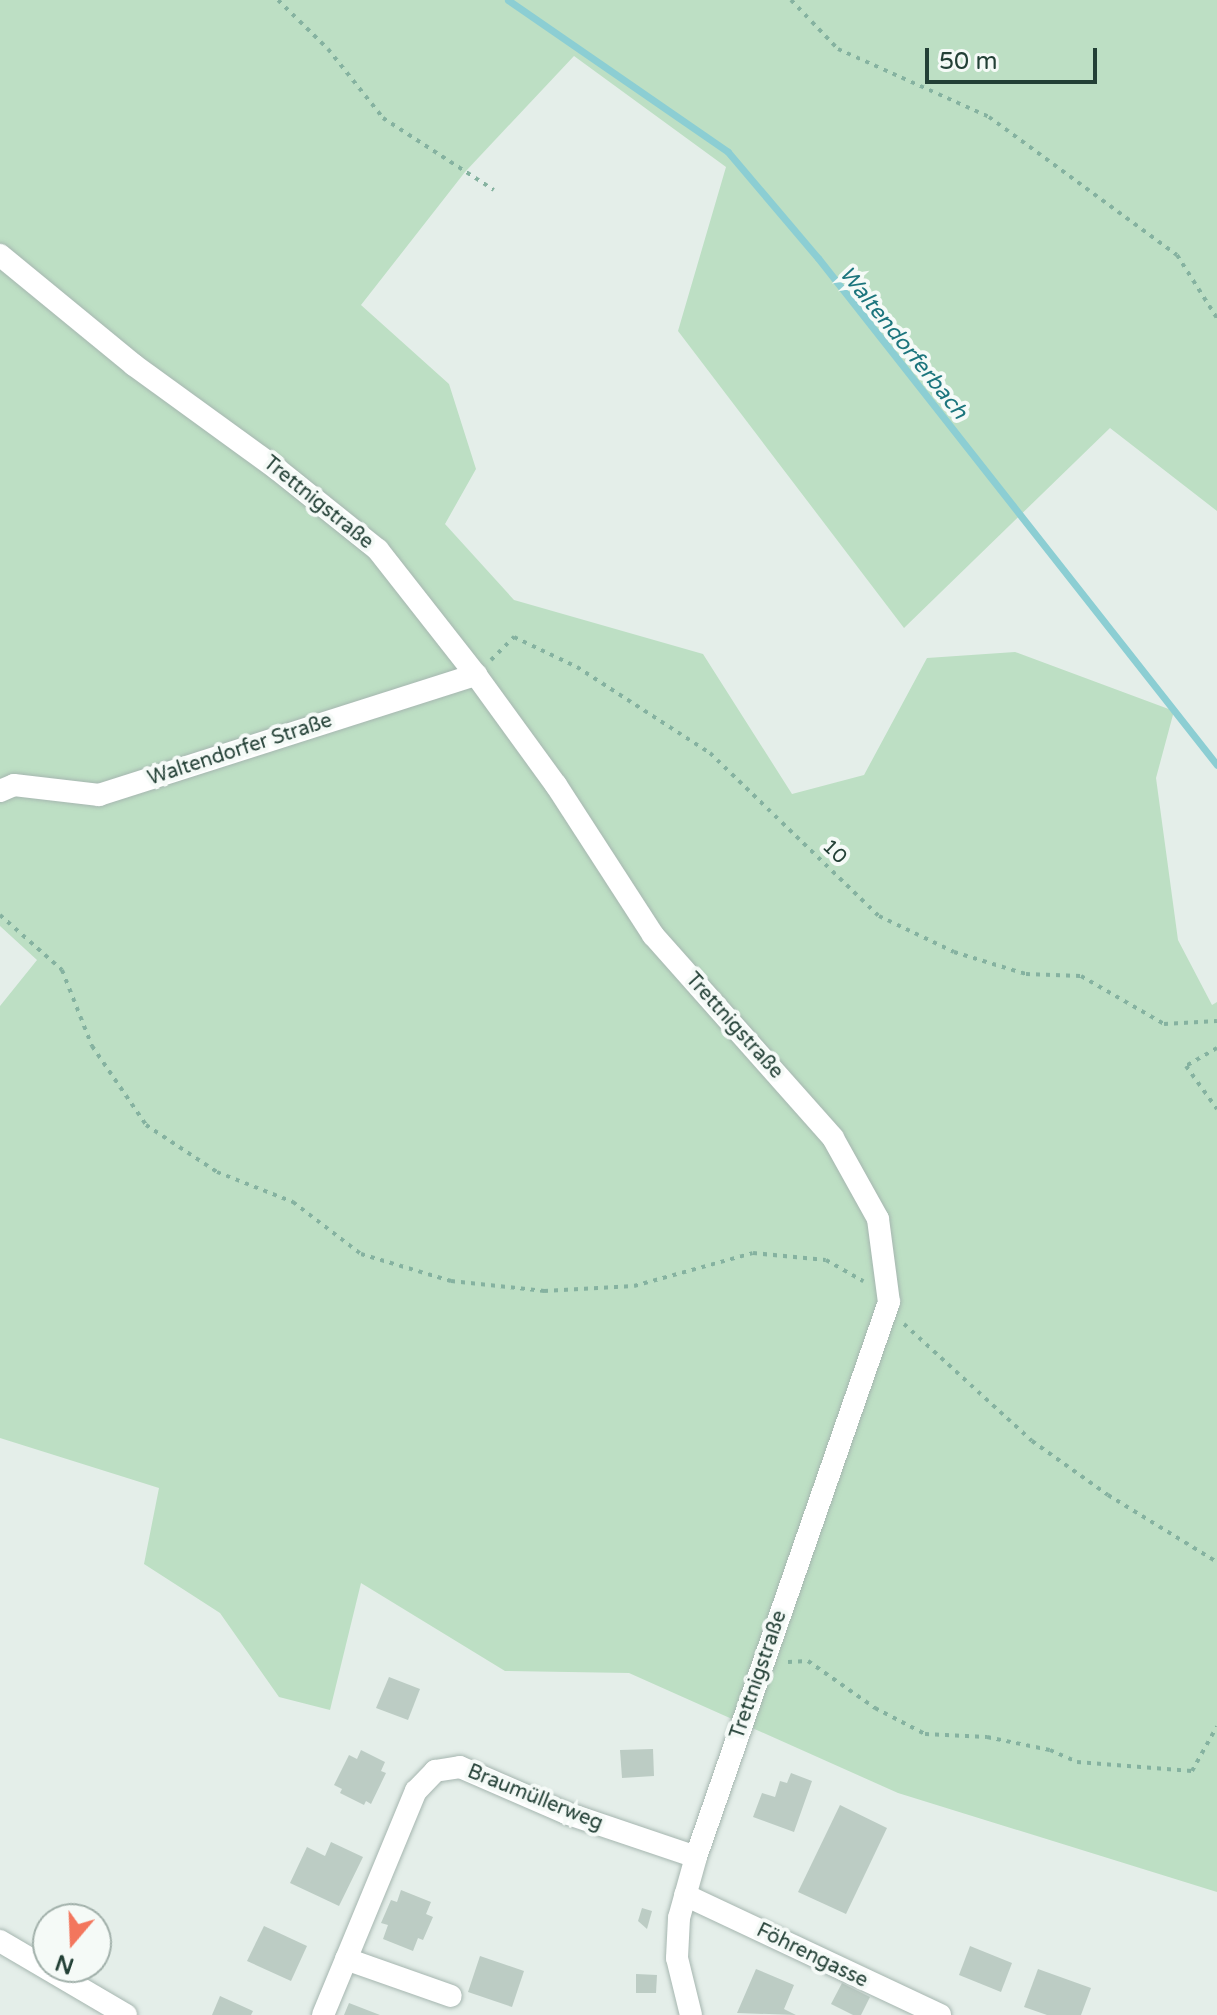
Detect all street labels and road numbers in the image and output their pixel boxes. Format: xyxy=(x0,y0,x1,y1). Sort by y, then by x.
street label: Trettnigstraße xyxy=(258,451,378,555)
street label: Waltendorfer Straße xyxy=(145,709,335,791)
street label: 10 xyxy=(817,835,851,869)
street label: Trettnigstraße xyxy=(680,968,788,1084)
street label: Trettnigstraße xyxy=(726,1608,792,1742)
street label: Braumüllerweg xyxy=(464,1760,606,1836)
street label: Föhrengasse xyxy=(752,1919,872,1993)

